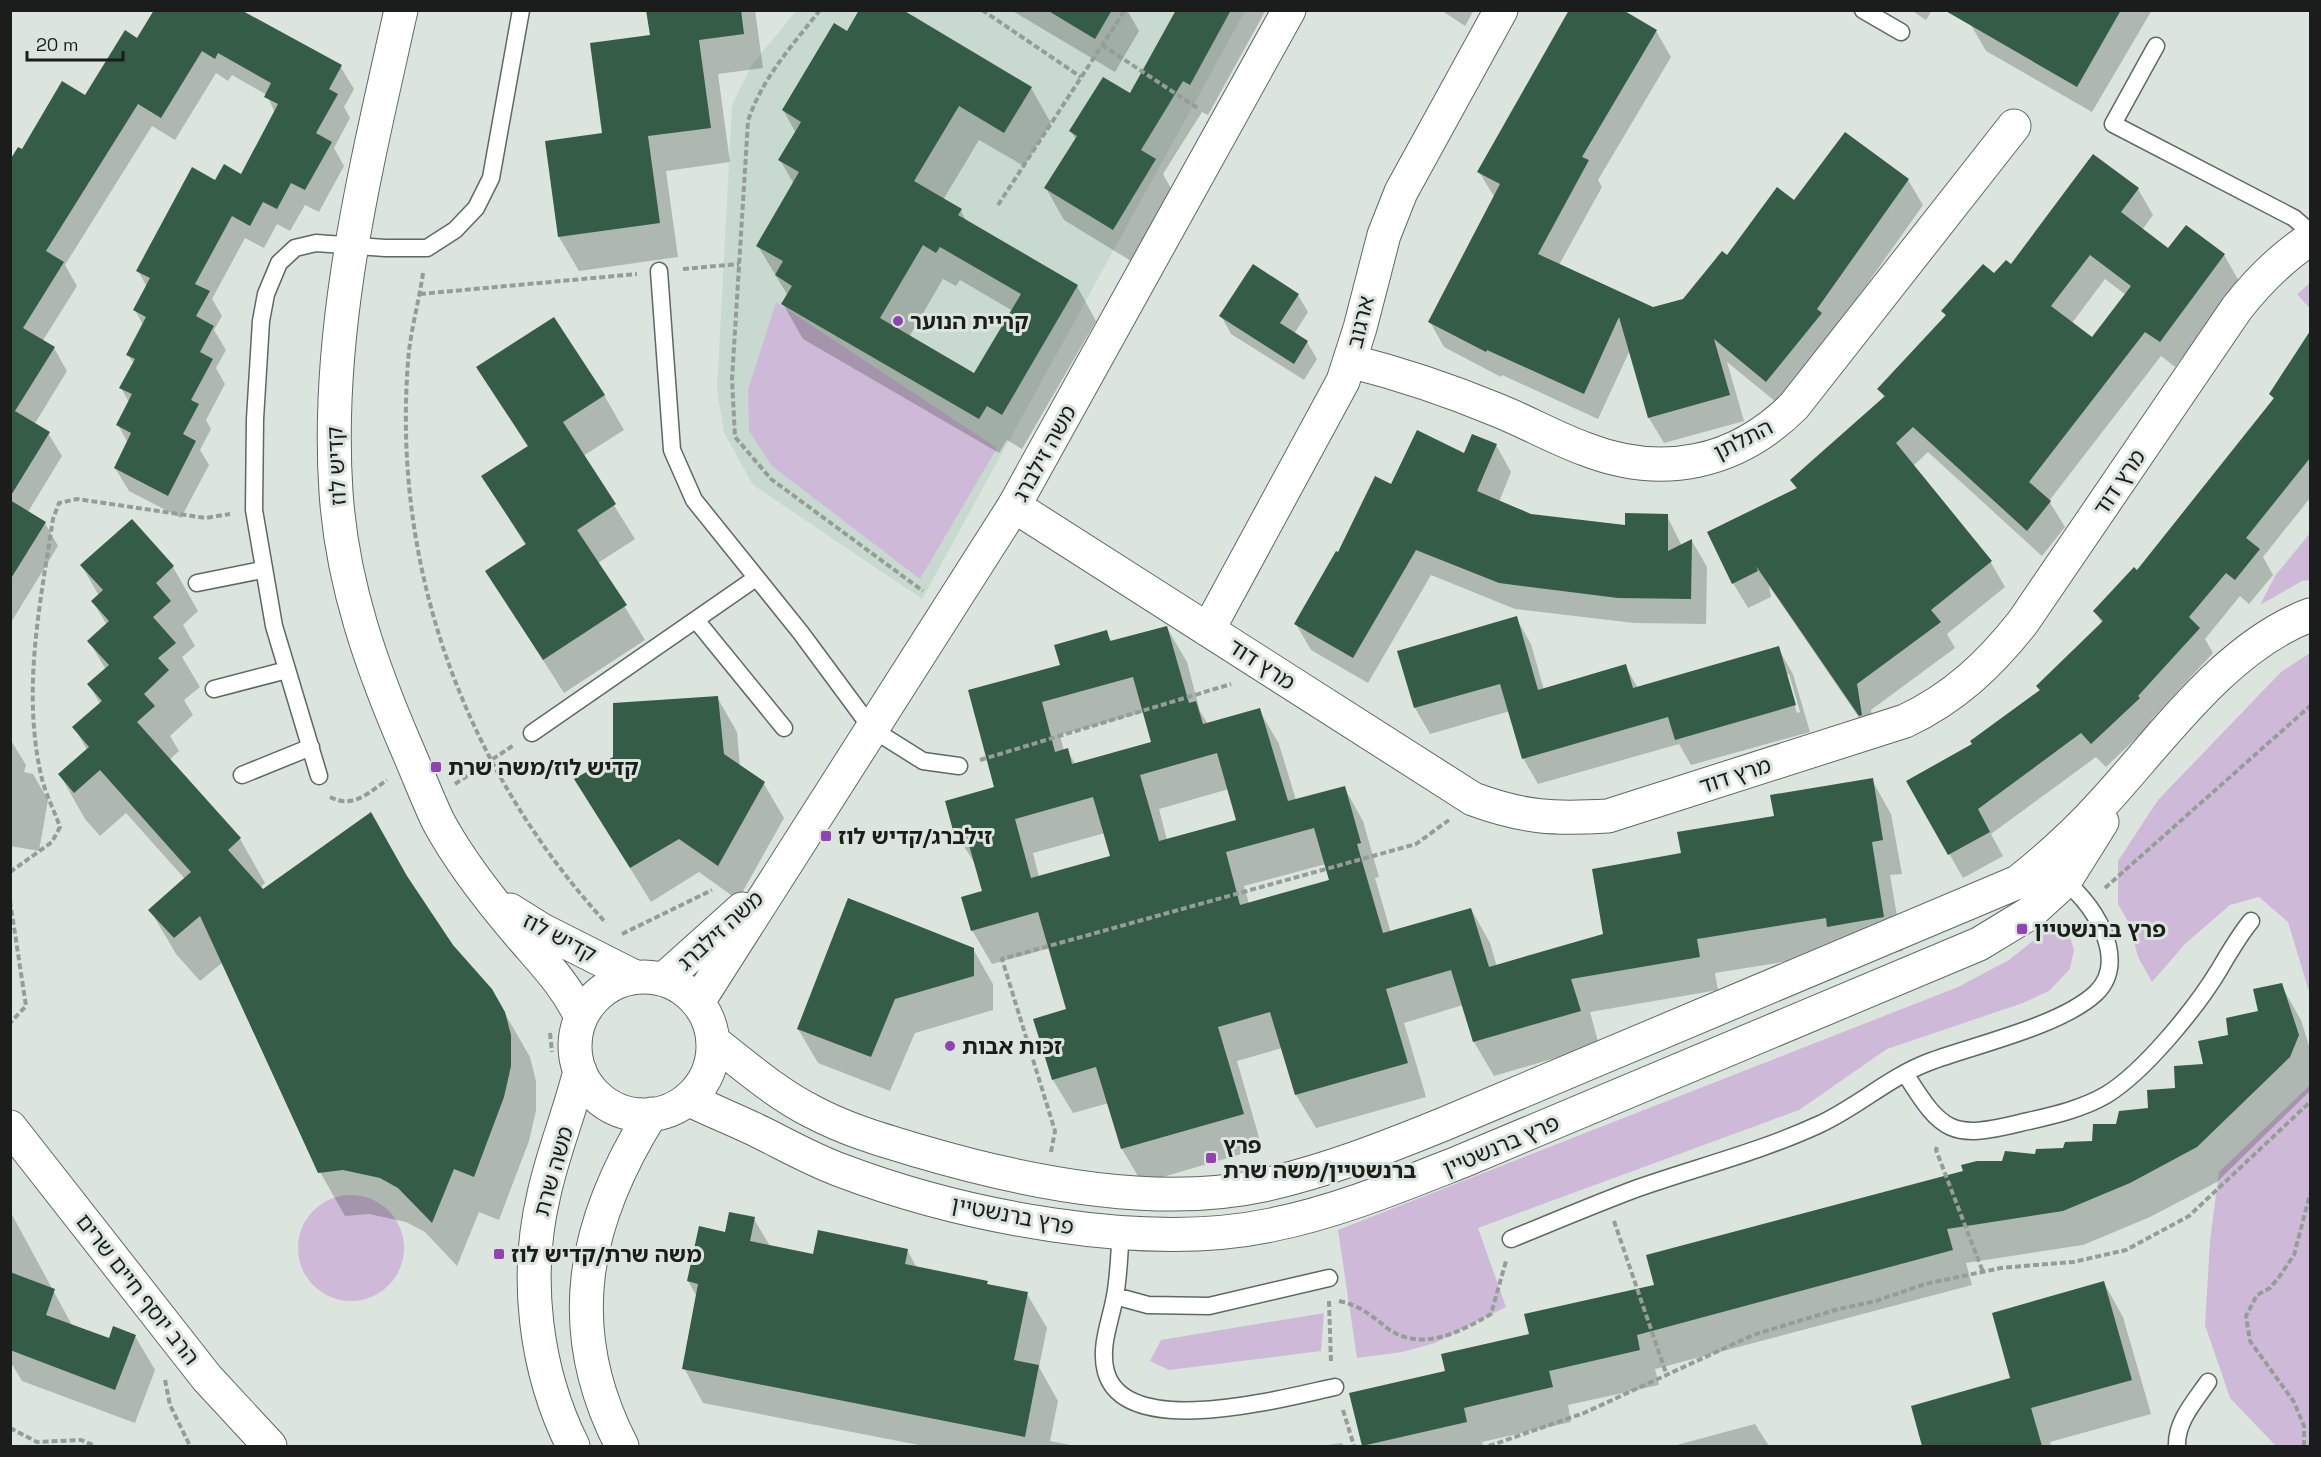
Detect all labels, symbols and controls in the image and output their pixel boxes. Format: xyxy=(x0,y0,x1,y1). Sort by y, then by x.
scale bar xyxy=(27,24,123,62)
text: 20 m xyxy=(36,33,79,56)
street label: ארגוב xyxy=(1340,293,1380,351)
place label: קריית הנוער xyxy=(910,307,1029,335)
marker: קריית הנוער xyxy=(891,314,905,328)
street label: משה זילברג xyxy=(1006,400,1082,506)
street label: התלתן xyxy=(1709,412,1777,466)
street label: קדיש לוז xyxy=(320,425,352,506)
street label: מרץ דוד xyxy=(2087,444,2151,520)
street label: מרץ דוד xyxy=(1223,632,1301,696)
street label: מרץ דוד xyxy=(1696,750,1774,800)
place label: קדיש לוז/משה שרת xyxy=(448,753,639,781)
marker: קדיש לוז/משה שרת xyxy=(429,760,443,774)
place label: זילברג/קדיש לוז xyxy=(838,822,992,850)
marker: זילברג/קדיש לוז xyxy=(819,829,833,843)
street label: משה זילברג xyxy=(671,884,769,976)
street label: קדיש לוז xyxy=(518,906,602,968)
place label: פרץ ברנשטיין xyxy=(2034,915,2166,943)
marker: פרץ ברנשטיין xyxy=(2015,922,2029,936)
place label: זכות אבות xyxy=(962,1032,1062,1060)
marker: זכות אבות xyxy=(943,1039,957,1053)
street label: פרץ ברנשטיין xyxy=(1438,1108,1564,1182)
street label: משה שרת xyxy=(527,1123,579,1219)
place label: פרץ ברנשטיין/משה שרת xyxy=(1223,1131,1416,1184)
marker: פרץ ברנשטיין/משה שרת xyxy=(1204,1151,1218,1165)
street label: פרץ ברנשטיין xyxy=(949,1189,1077,1241)
street label: הרב יוסף חיים שרים xyxy=(70,1208,206,1370)
place label: משה שרת/קדיש לוז xyxy=(511,1240,702,1268)
marker: משה שרת/קדיש לוז xyxy=(492,1247,506,1261)

